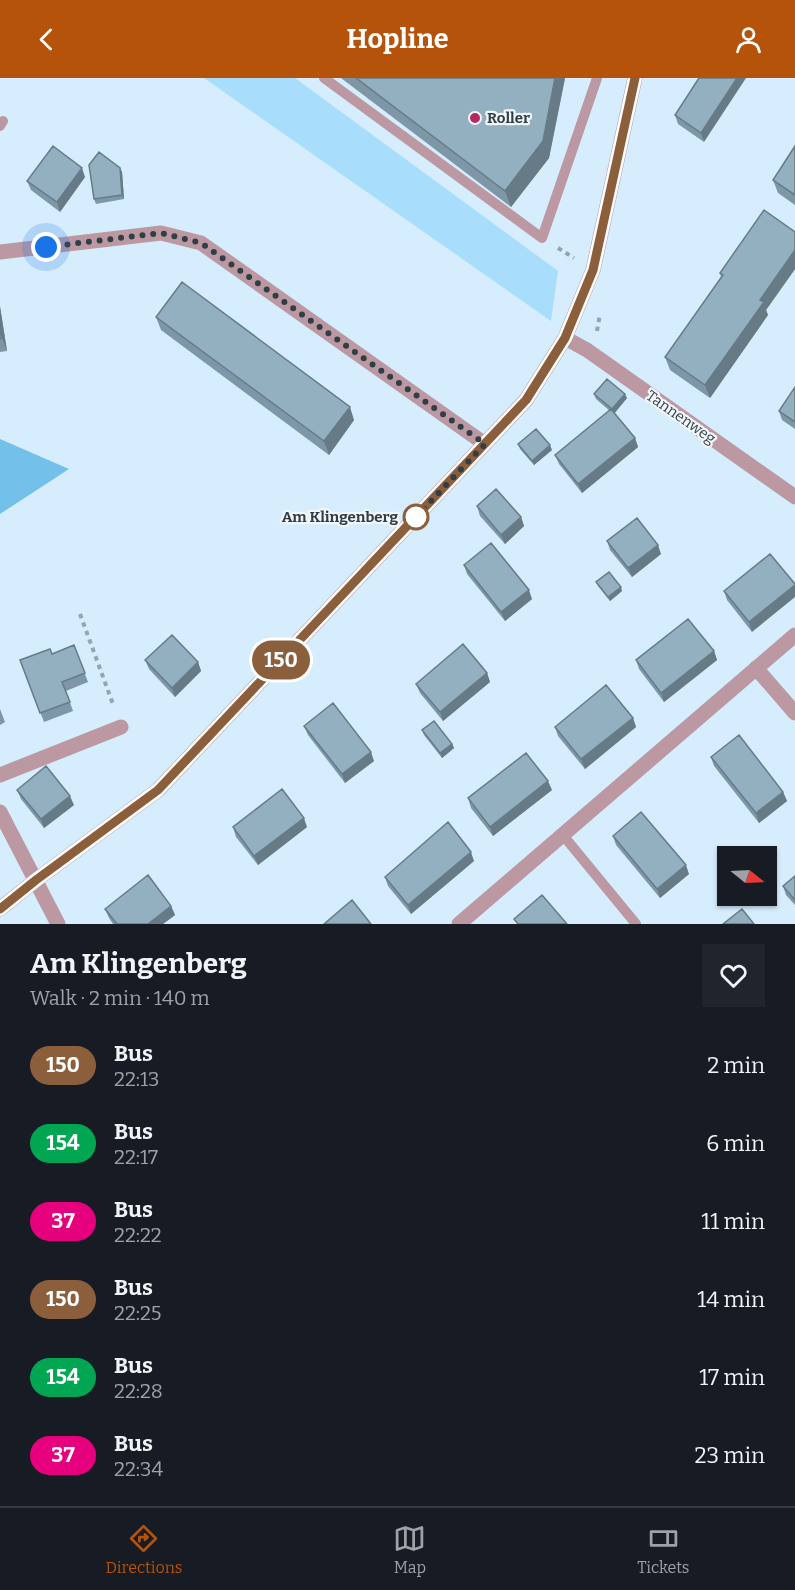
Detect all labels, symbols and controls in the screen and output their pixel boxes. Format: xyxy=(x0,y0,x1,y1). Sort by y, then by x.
icon: back xyxy=(30,23,63,56)
text: Hopline xyxy=(346,23,449,55)
icon: person xyxy=(732,23,765,56)
place label: Roller xyxy=(487,109,530,127)
marker: Roller xyxy=(468,111,482,125)
your location xyxy=(31,232,61,262)
street label: Tannenweg xyxy=(643,386,719,448)
marker: Am Klingenberg xyxy=(403,504,429,530)
place label: Am Klingenberg xyxy=(282,508,398,526)
line badge: 150 xyxy=(246,640,316,680)
text: 150 xyxy=(264,647,298,673)
north arrow xyxy=(717,846,777,906)
map controls xyxy=(717,846,777,906)
button: heart xyxy=(702,944,765,1007)
text: Am Klingenberg xyxy=(30,947,247,980)
text: Walk · 2 min · 140 m xyxy=(30,986,210,1010)
text: Bus xyxy=(114,1040,153,1067)
text: 150 xyxy=(46,1052,80,1078)
text: 2 min xyxy=(707,1052,765,1079)
text: 22:13 xyxy=(114,1067,160,1091)
text: Bus xyxy=(114,1118,153,1145)
text: 154 xyxy=(46,1130,80,1156)
text: 6 min xyxy=(706,1130,765,1157)
text: 22:17 xyxy=(114,1145,158,1169)
text: Bus xyxy=(114,1196,153,1223)
text: 37 xyxy=(51,1208,75,1234)
text: 11 min xyxy=(701,1208,765,1235)
text: 22:22 xyxy=(114,1223,162,1247)
text: Bus xyxy=(114,1274,153,1301)
text: 150 xyxy=(46,1286,80,1312)
text: 14 min xyxy=(697,1286,765,1313)
text: 22:25 xyxy=(114,1301,162,1325)
text: Bus xyxy=(114,1352,153,1379)
text: 154 xyxy=(46,1364,80,1390)
text: 17 min xyxy=(699,1364,765,1391)
text: 22:28 xyxy=(114,1379,163,1403)
text: Bus xyxy=(114,1430,153,1457)
text: 37 xyxy=(51,1442,75,1468)
text: 23 min xyxy=(695,1442,765,1469)
text: 22:34 xyxy=(114,1457,163,1481)
tab: Directions xyxy=(105,1522,182,1577)
tab: Map xyxy=(393,1522,426,1577)
tab: Tickets xyxy=(637,1522,690,1577)

